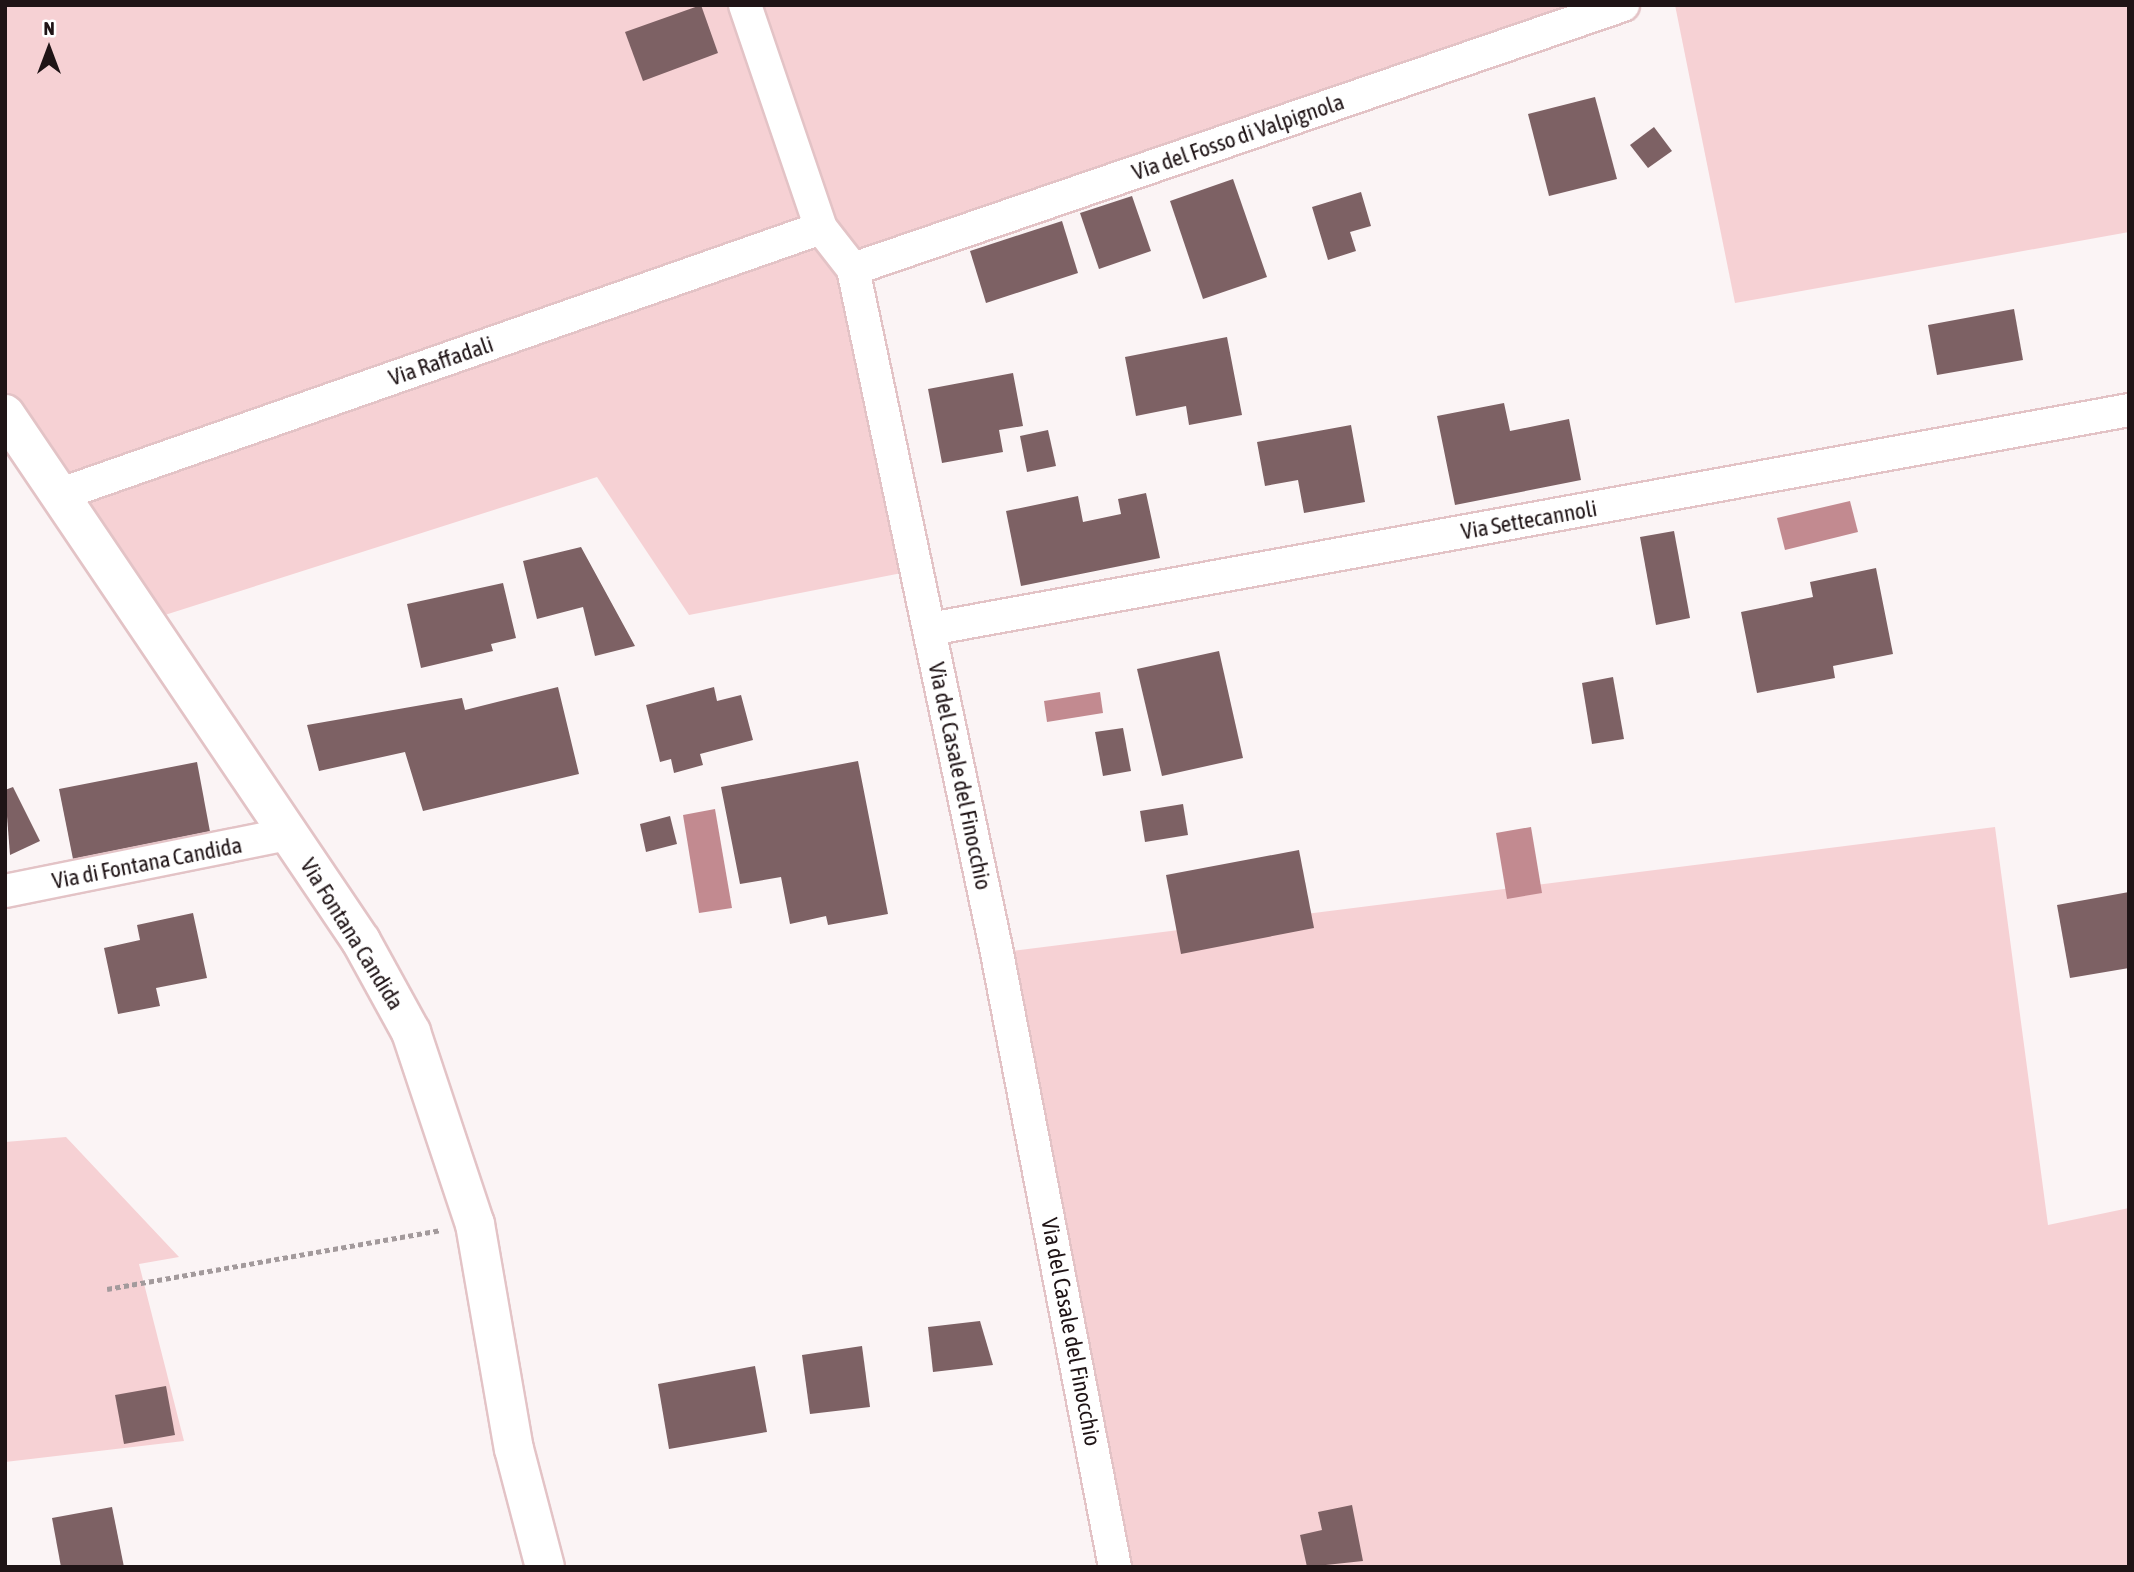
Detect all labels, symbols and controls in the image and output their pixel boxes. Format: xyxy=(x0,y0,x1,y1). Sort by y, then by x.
north arrow xyxy=(14,14,84,84)
text: N xyxy=(43,17,55,39)
street label: Via del Fosso di Valpignola xyxy=(1128,88,1348,186)
street label: Via Raffadali xyxy=(385,330,497,392)
street label: Via Settecannoli xyxy=(1459,494,1599,546)
street label: Via del Casale del Finocchio xyxy=(922,660,998,892)
street label: Via di Fontana Candida xyxy=(50,831,244,895)
street label: Via Fontana Candida xyxy=(294,853,410,1015)
street label: Via del Casale del Finocchio xyxy=(1035,1216,1107,1448)

